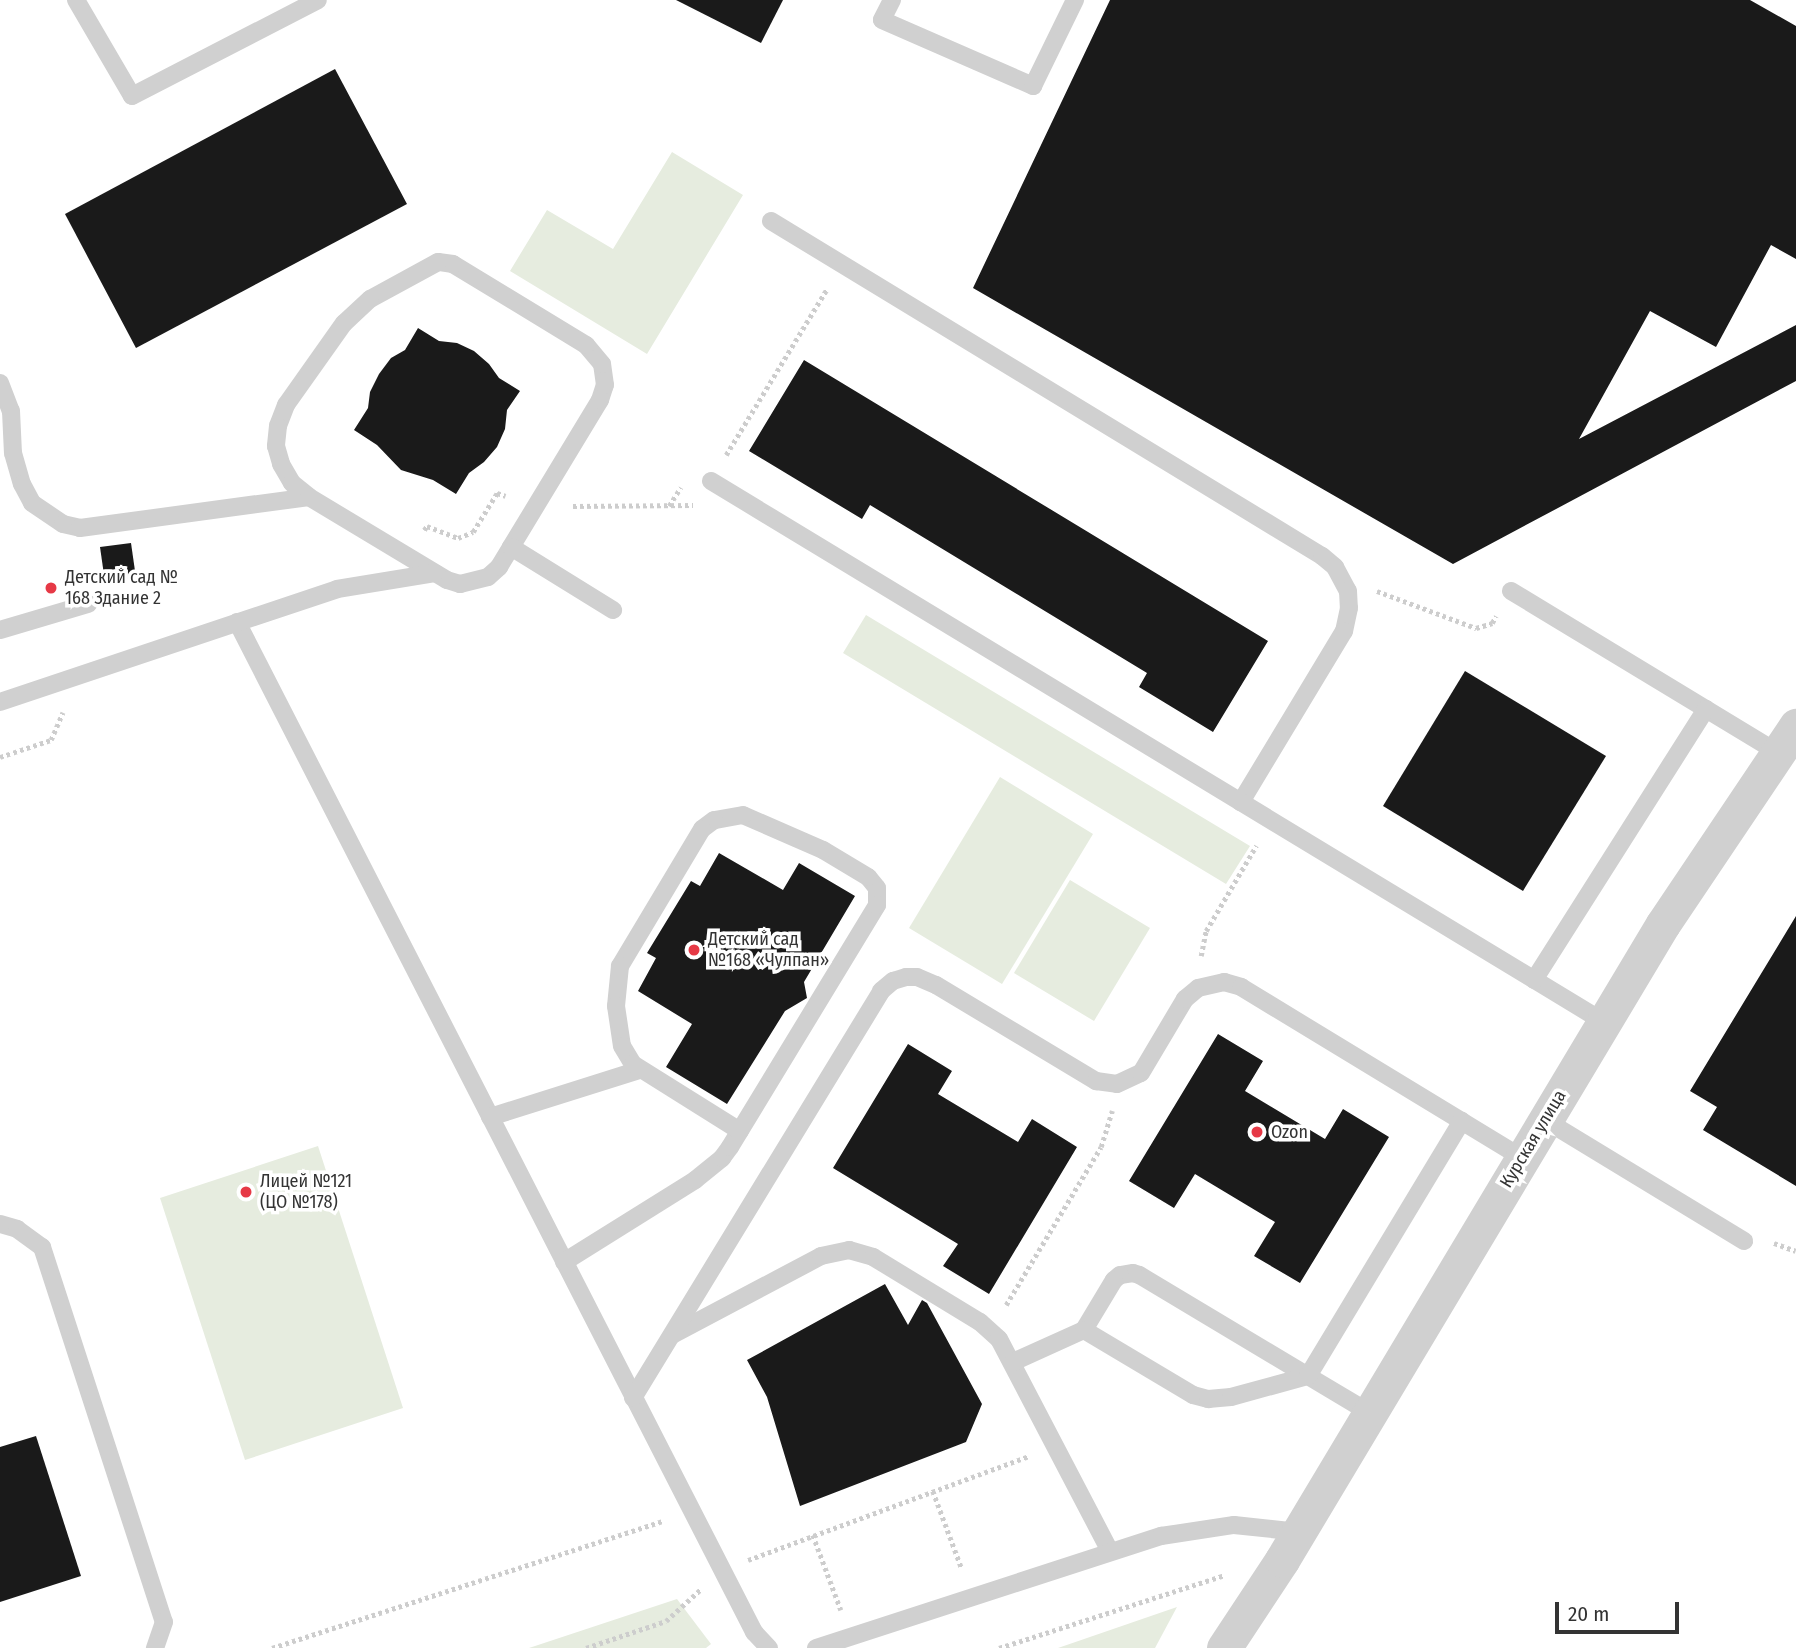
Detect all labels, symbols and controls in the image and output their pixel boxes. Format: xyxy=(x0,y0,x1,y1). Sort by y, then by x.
place label: Детский сад № 168 Здание 2 xyxy=(65,567,178,610)
marker: Детский сад № 168 Здание 2 xyxy=(43,580,59,596)
place label: Детский сад №168 «Чулпан» xyxy=(708,929,829,972)
marker: Детский сад №168 «Чулпан» xyxy=(686,942,702,958)
street label: Курская улица xyxy=(1495,1086,1571,1192)
place label: Ozon xyxy=(1271,1121,1308,1143)
marker: Ozon xyxy=(1249,1124,1265,1140)
place label: Лицей №121 (ЦО №178) xyxy=(260,1171,352,1214)
marker: Лицей №121 (ЦО №178) xyxy=(238,1184,254,1200)
scale bar xyxy=(1558,1588,1682,1632)
text: 20 m xyxy=(1568,1601,1609,1627)

